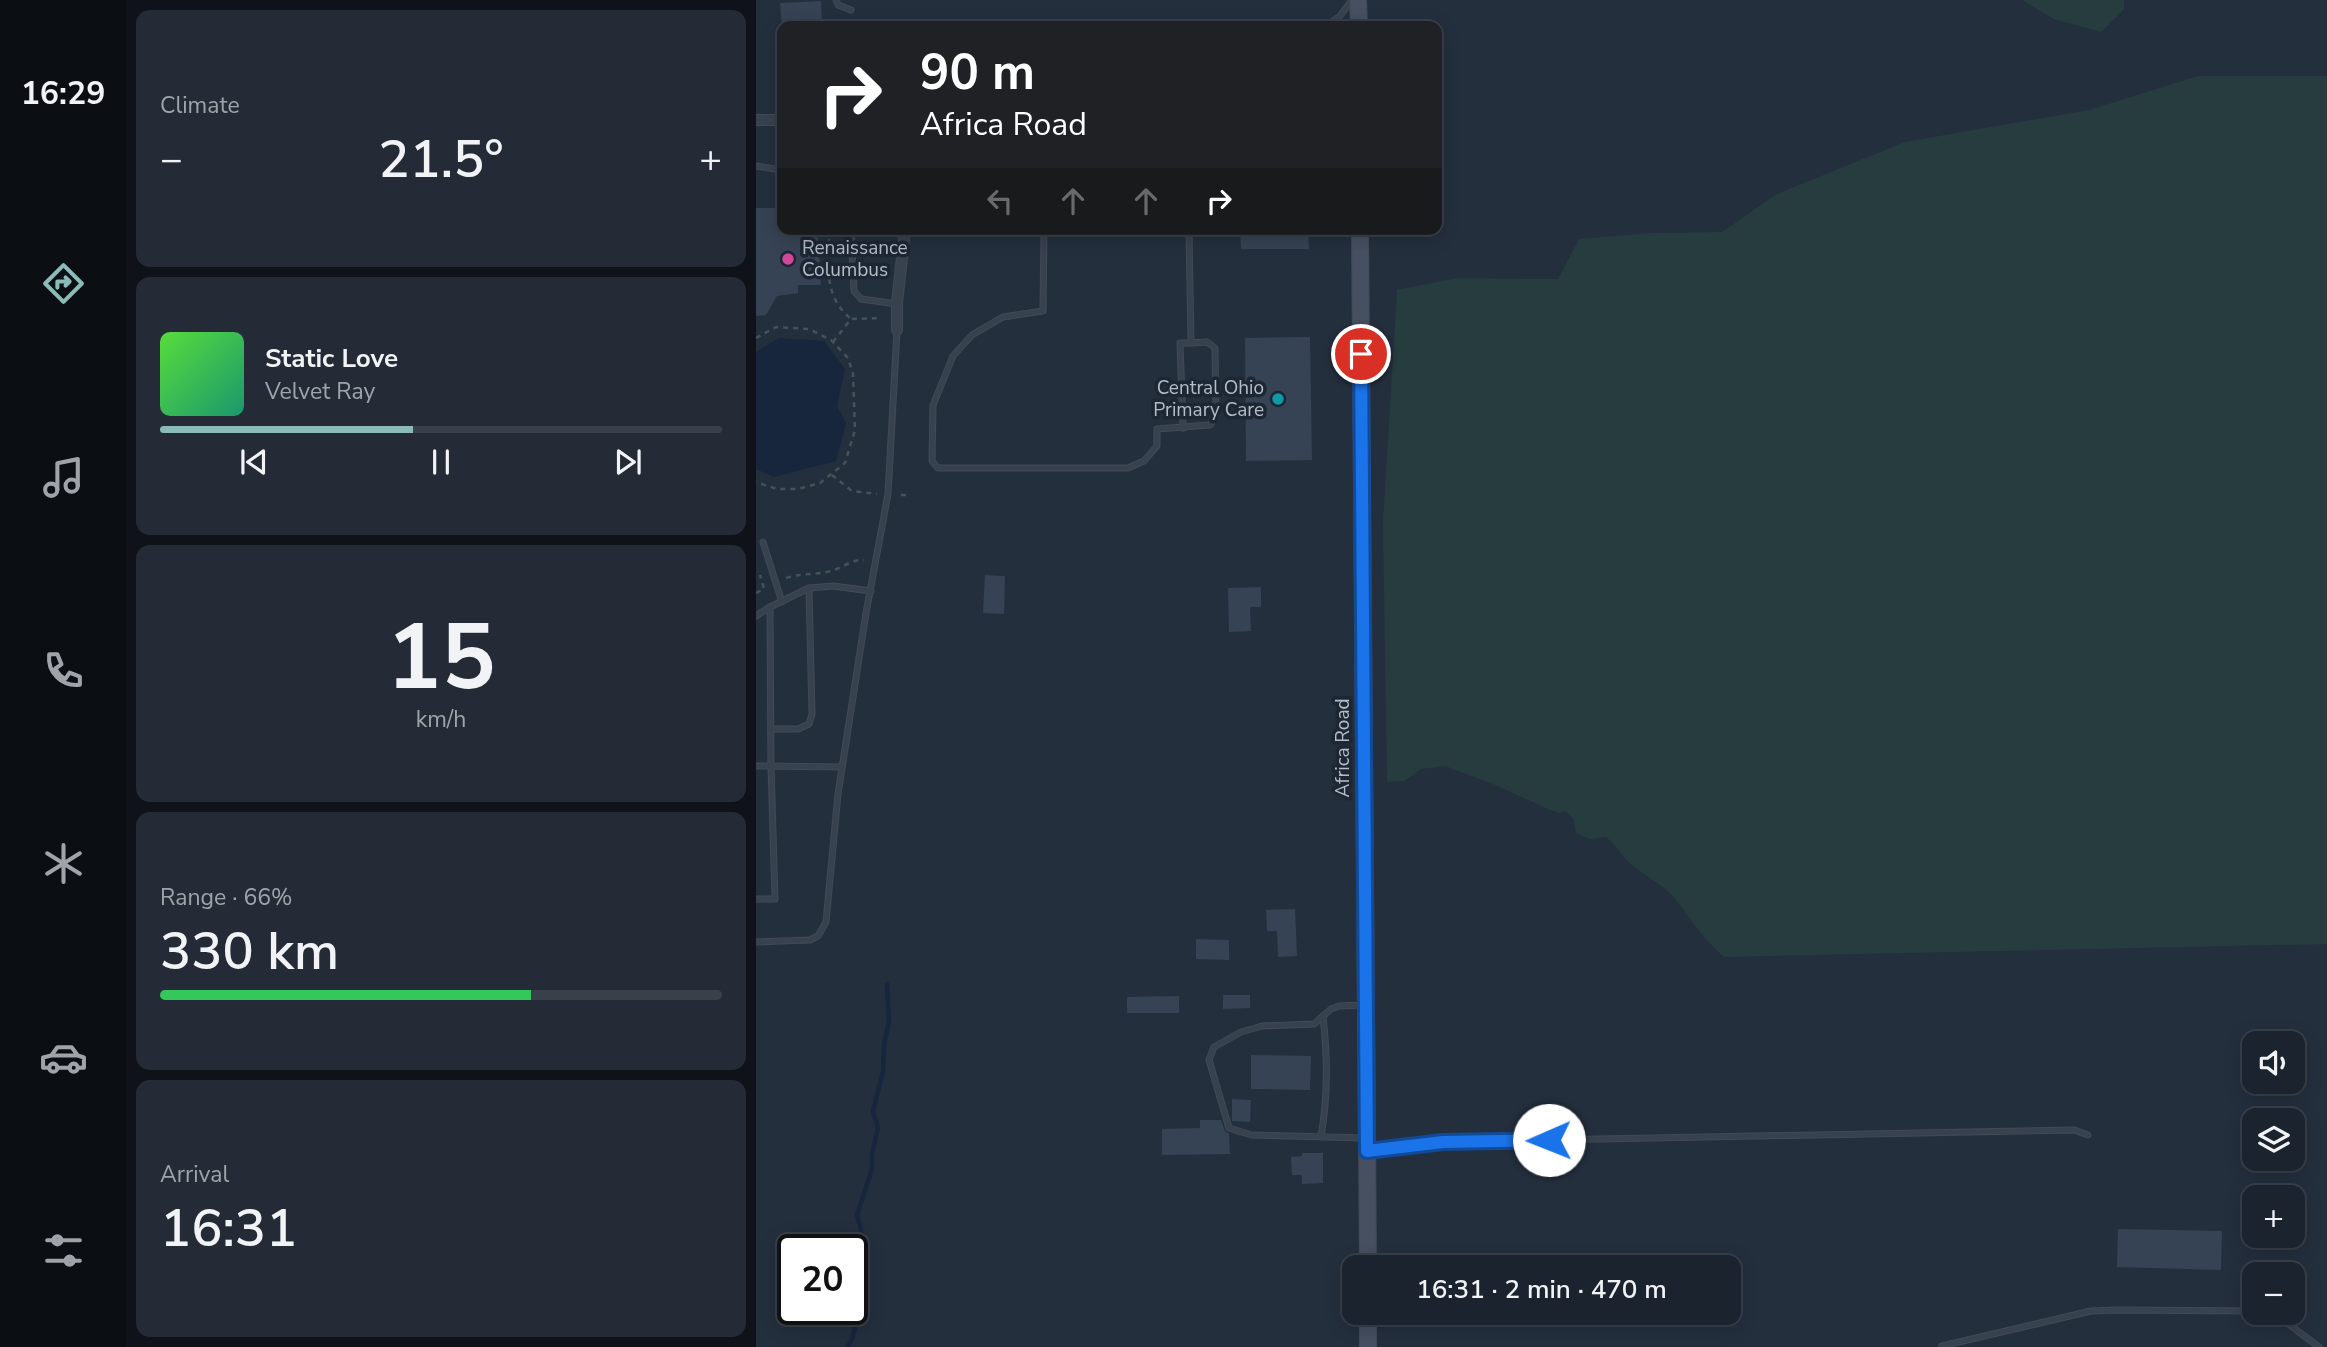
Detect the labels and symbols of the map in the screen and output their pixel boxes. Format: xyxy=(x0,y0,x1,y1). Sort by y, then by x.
place label: Renaissance Columbus xyxy=(802,235,908,283)
marker: Renaissance Columbus xyxy=(780,251,796,267)
pin xyxy=(1331,324,1391,384)
place label: Central Ohio Primary Care xyxy=(1153,375,1264,423)
marker: Central Ohio Primary Care xyxy=(1270,391,1286,407)
street label: Africa Road xyxy=(1330,698,1356,798)
position arrow xyxy=(1512,1103,1586,1177)
speed limit sign: 20 xyxy=(777,1234,868,1325)

